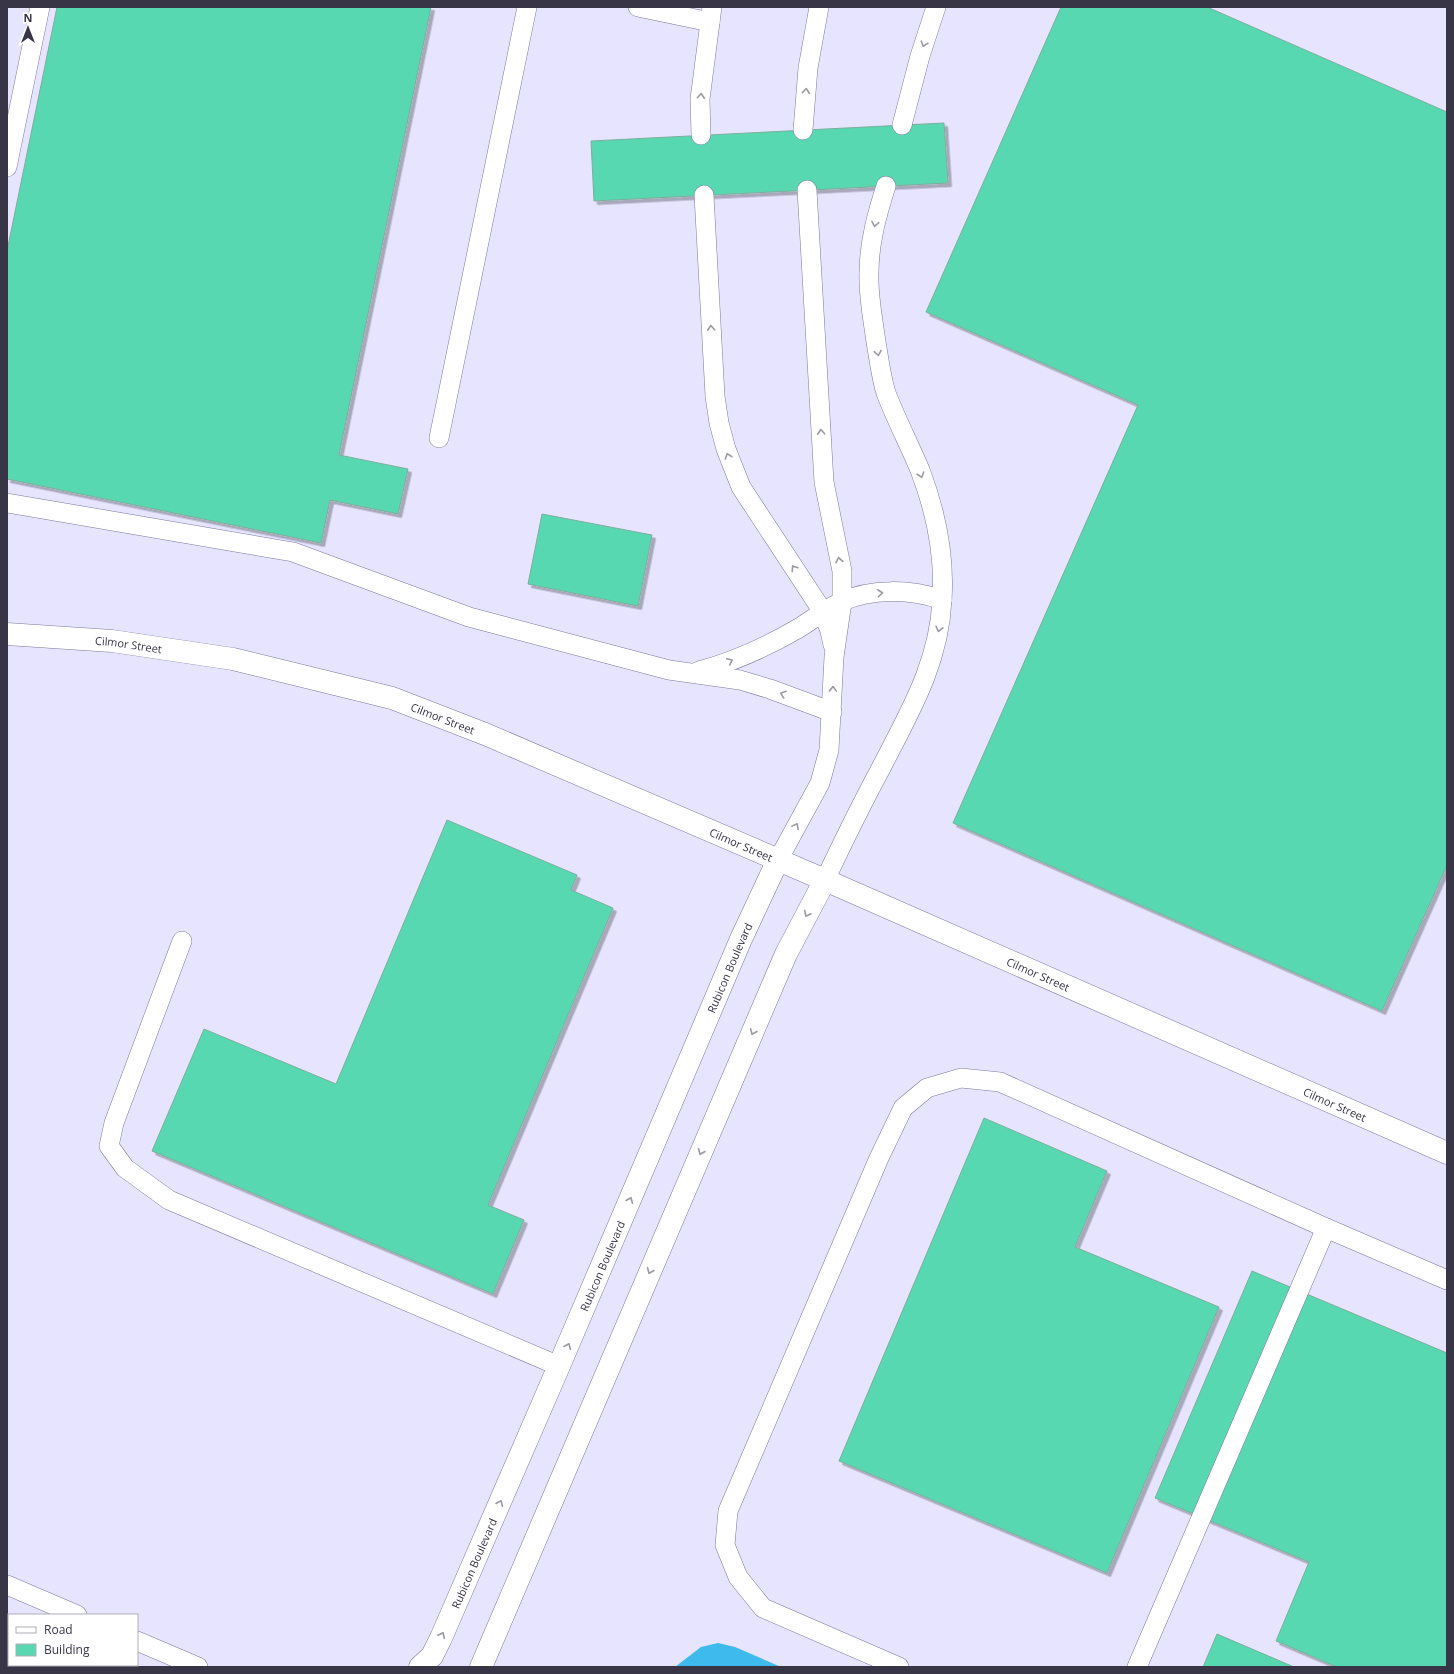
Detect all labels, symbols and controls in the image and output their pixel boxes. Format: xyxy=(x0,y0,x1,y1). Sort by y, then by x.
north arrow xyxy=(8,8,48,48)
text: N xyxy=(24,10,32,25)
one-way arrow xyxy=(920,40,929,47)
one-way arrow xyxy=(801,88,810,94)
one-way arrow xyxy=(696,93,705,99)
one-way arrow xyxy=(871,221,880,227)
one-way arrow xyxy=(707,325,715,331)
one-way arrow xyxy=(873,350,882,356)
one-way arrow xyxy=(816,429,825,435)
one-way arrow xyxy=(725,453,733,460)
one-way arrow xyxy=(916,471,925,478)
one-way arrow xyxy=(836,557,844,563)
one-way arrow xyxy=(791,565,799,572)
one-way arrow xyxy=(877,589,883,598)
one-way arrow xyxy=(935,626,943,633)
street label: Cilmor Street xyxy=(95,632,163,656)
one-way arrow xyxy=(726,658,733,666)
one-way arrow xyxy=(829,686,838,692)
one-way arrow xyxy=(779,690,786,698)
street label: Cilmor Street xyxy=(409,699,477,737)
one-way arrow xyxy=(792,823,799,830)
street label: Cilmor Street xyxy=(707,824,775,864)
one-way arrow xyxy=(804,910,812,917)
street label: Rubicon Boulevard xyxy=(703,920,755,1015)
street label: Cilmor Street xyxy=(1004,953,1072,994)
one-way arrow xyxy=(749,1029,757,1036)
street label: Cilmor Street xyxy=(1301,1083,1369,1124)
one-way arrow xyxy=(698,1148,706,1155)
one-way arrow xyxy=(625,1197,633,1205)
street label: Rubicon Boulevard xyxy=(576,1218,628,1313)
one-way arrow xyxy=(647,1267,655,1275)
one-way arrow xyxy=(563,1342,571,1350)
one-way arrow xyxy=(495,1500,503,1508)
street label: Rubicon Boulevard xyxy=(447,1516,500,1611)
legend xyxy=(8,1614,138,1666)
text: Road xyxy=(44,1621,73,1638)
one-way arrow xyxy=(437,1632,445,1640)
text: Building xyxy=(44,1641,90,1658)

